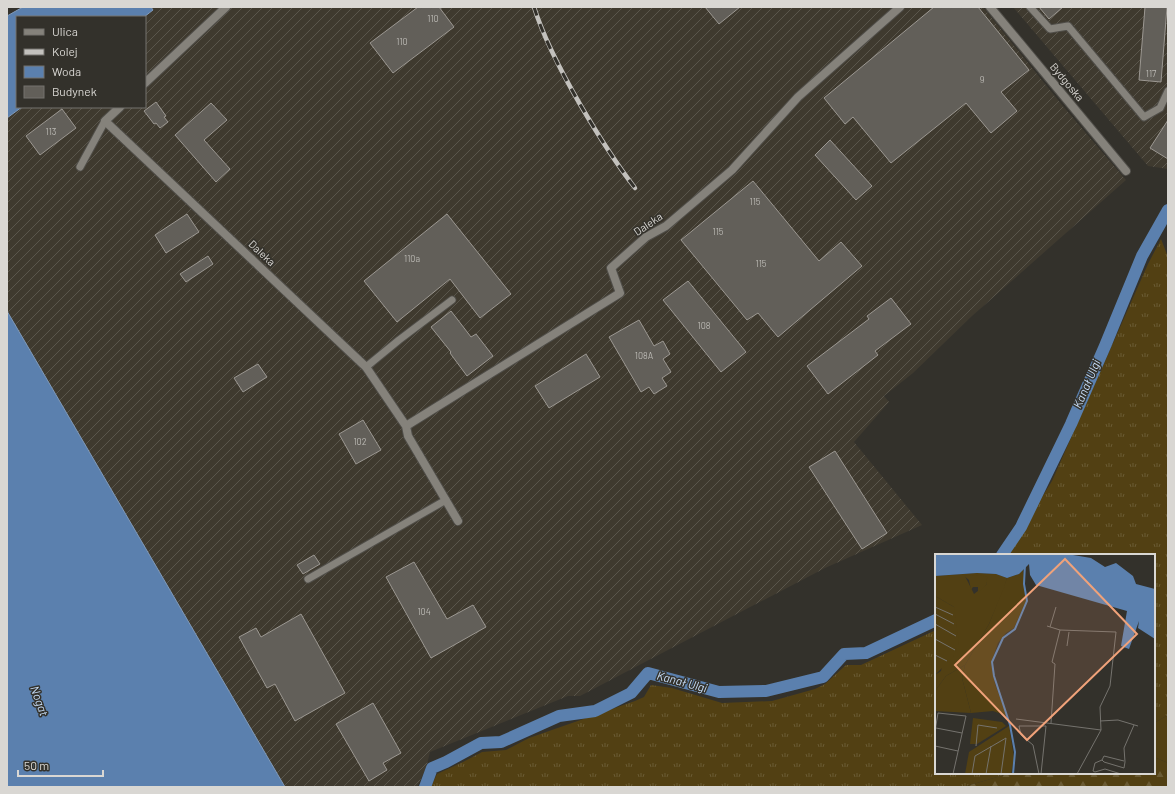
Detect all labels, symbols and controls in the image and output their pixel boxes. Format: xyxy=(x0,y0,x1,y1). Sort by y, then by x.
house number: 110 xyxy=(427,13,439,24)
legend xyxy=(16,16,146,108)
text: Ulica xyxy=(52,24,78,38)
house number: 110 xyxy=(396,36,408,47)
text: Kolej xyxy=(52,44,78,58)
street label: Bydgoska xyxy=(1048,60,1087,103)
text: Woda xyxy=(52,64,81,78)
house number: 117 xyxy=(1146,68,1157,79)
house number: 9 xyxy=(980,74,985,85)
text: Budynek xyxy=(52,84,97,98)
house number: 113 xyxy=(46,126,57,137)
house number: 115 xyxy=(750,196,761,207)
street label: Daleka xyxy=(631,209,665,238)
house number: 115 xyxy=(713,226,724,237)
street label: Daleka xyxy=(246,237,278,268)
house number: 110a xyxy=(404,253,420,264)
house number: 115 xyxy=(756,258,767,269)
house number: 108 xyxy=(698,320,711,331)
house number: 108A xyxy=(635,350,654,361)
water label: Kanał Ulgi xyxy=(1070,357,1103,410)
house number: 102 xyxy=(353,436,367,447)
inset map xyxy=(935,554,1155,774)
house number: 104 xyxy=(417,606,431,617)
water label: Kanał Ulgi xyxy=(655,668,709,694)
water label: Nogat xyxy=(28,684,52,718)
scale bar xyxy=(18,752,103,778)
text: 50 m xyxy=(24,758,49,772)

